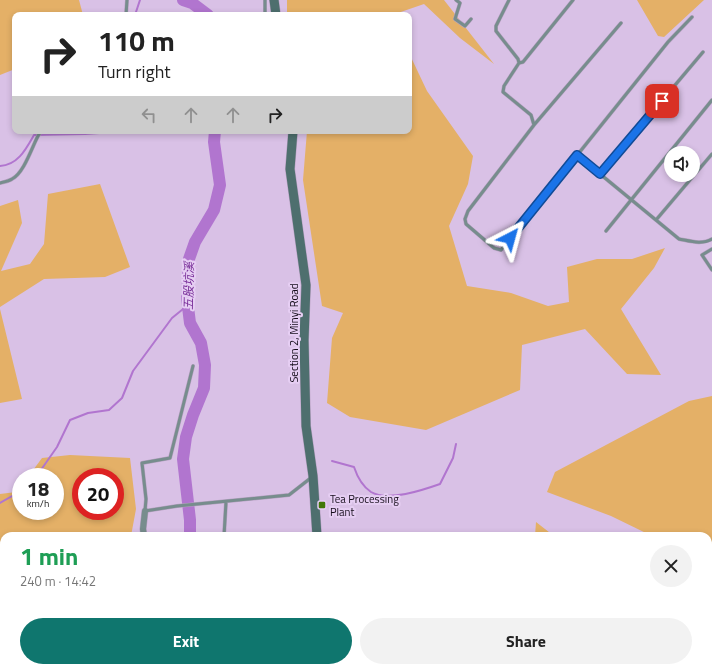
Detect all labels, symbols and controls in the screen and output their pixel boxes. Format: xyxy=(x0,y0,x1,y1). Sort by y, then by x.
text: 110 m xyxy=(98,19,175,62)
icon: right xyxy=(32,28,84,80)
text: Turn right xyxy=(98,58,171,85)
pin xyxy=(645,84,679,118)
icon: arrive xyxy=(651,90,673,112)
icon: left xyxy=(138,104,160,126)
icon: ahead xyxy=(180,104,202,126)
icon: ahead xyxy=(222,104,244,126)
icon: right xyxy=(264,104,286,126)
map controls xyxy=(664,146,700,182)
button: sound xyxy=(664,146,700,182)
position arrow xyxy=(489,217,531,259)
water label: 五股坑溪 xyxy=(179,260,198,310)
street label: Section 2, Minyi Road xyxy=(286,283,302,383)
speed limit sign: 20 xyxy=(72,468,124,520)
text: 18 xyxy=(27,473,49,504)
place label: Tea Processing Plant xyxy=(330,491,399,520)
text: km/h xyxy=(27,496,49,511)
marker: Tea Processing Plant xyxy=(317,500,327,510)
text: 1 min xyxy=(20,538,78,574)
button: close xyxy=(650,545,692,587)
text: 240 m · 14:42 xyxy=(20,571,96,591)
button: Exit xyxy=(20,618,352,664)
button: Share xyxy=(360,618,692,664)

